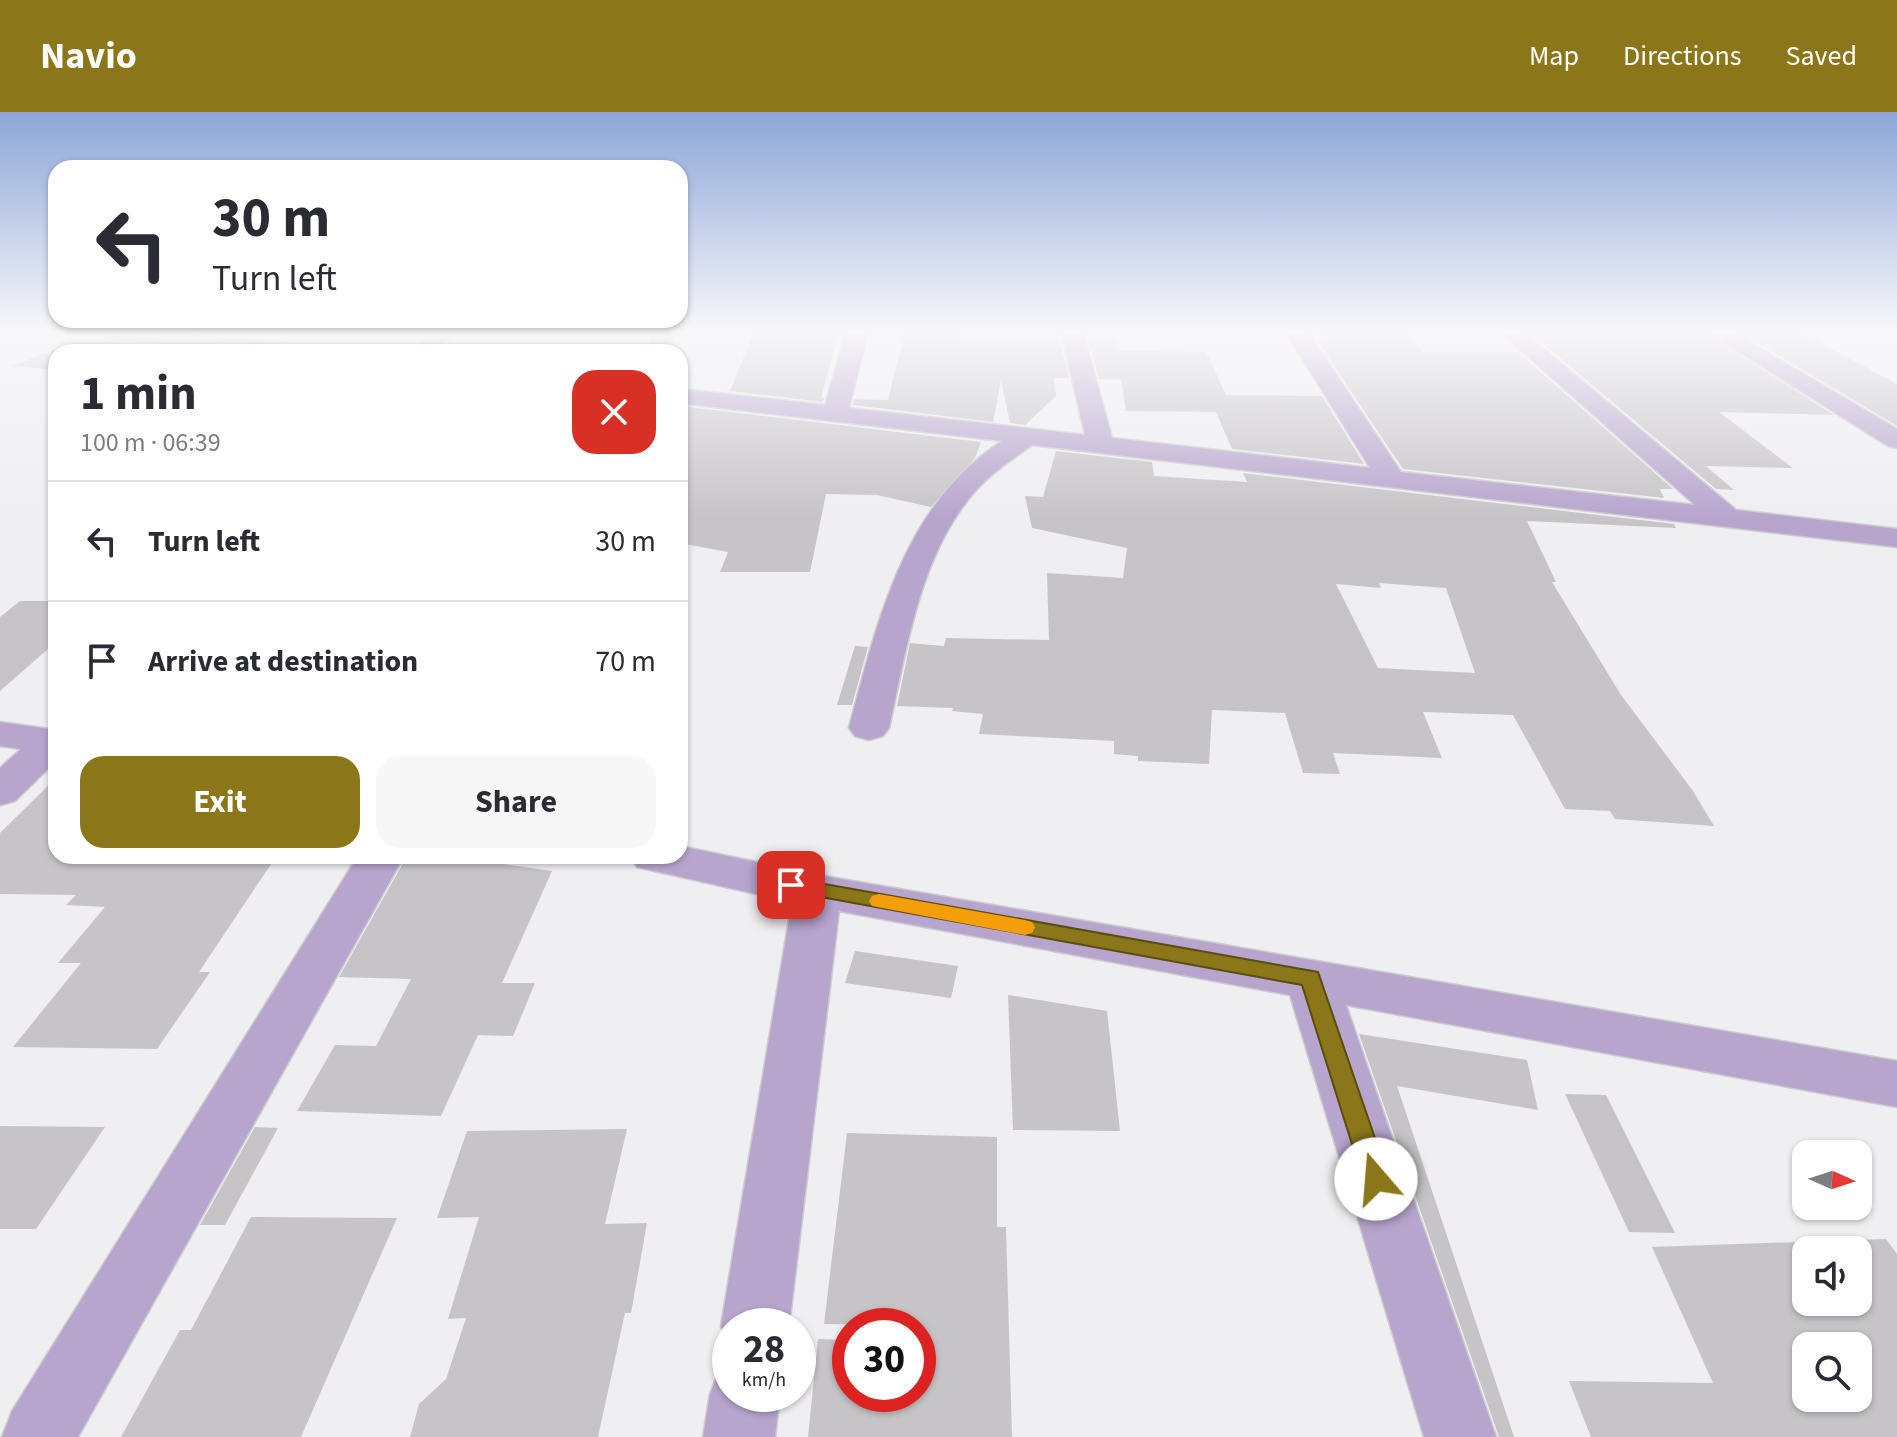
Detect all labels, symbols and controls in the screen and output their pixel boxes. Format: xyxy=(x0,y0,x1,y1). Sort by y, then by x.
text: Navio xyxy=(40,29,137,83)
text: Map xyxy=(1529,36,1579,76)
text: Directions xyxy=(1623,36,1742,76)
text: Saved xyxy=(1786,36,1857,76)
text: 30 m xyxy=(212,179,330,258)
icon: left xyxy=(80,192,184,296)
text: Turn left xyxy=(212,253,337,304)
text: 1 min xyxy=(80,360,197,428)
button: close xyxy=(572,370,656,454)
text: 100 m · 06:39 xyxy=(80,424,221,461)
icon: left xyxy=(80,519,124,563)
text: Turn left xyxy=(148,520,260,563)
text: 30 m xyxy=(595,520,656,563)
icon: arrive xyxy=(80,639,124,683)
text: Arrive at destination xyxy=(148,640,418,683)
text: 70 m xyxy=(595,640,656,683)
button: Exit xyxy=(80,756,360,848)
button: Share xyxy=(376,756,656,848)
pin xyxy=(757,851,825,919)
icon: arrive xyxy=(769,863,813,907)
position arrow xyxy=(1334,1137,1418,1221)
north arrow xyxy=(1792,1140,1872,1220)
map controls xyxy=(1792,1140,1872,1412)
button: sound xyxy=(1792,1236,1872,1316)
speed limit sign: 30 xyxy=(832,1308,936,1412)
text: 28 xyxy=(743,1321,785,1378)
button: search xyxy=(1792,1332,1872,1412)
text: km/h xyxy=(742,1366,786,1394)

